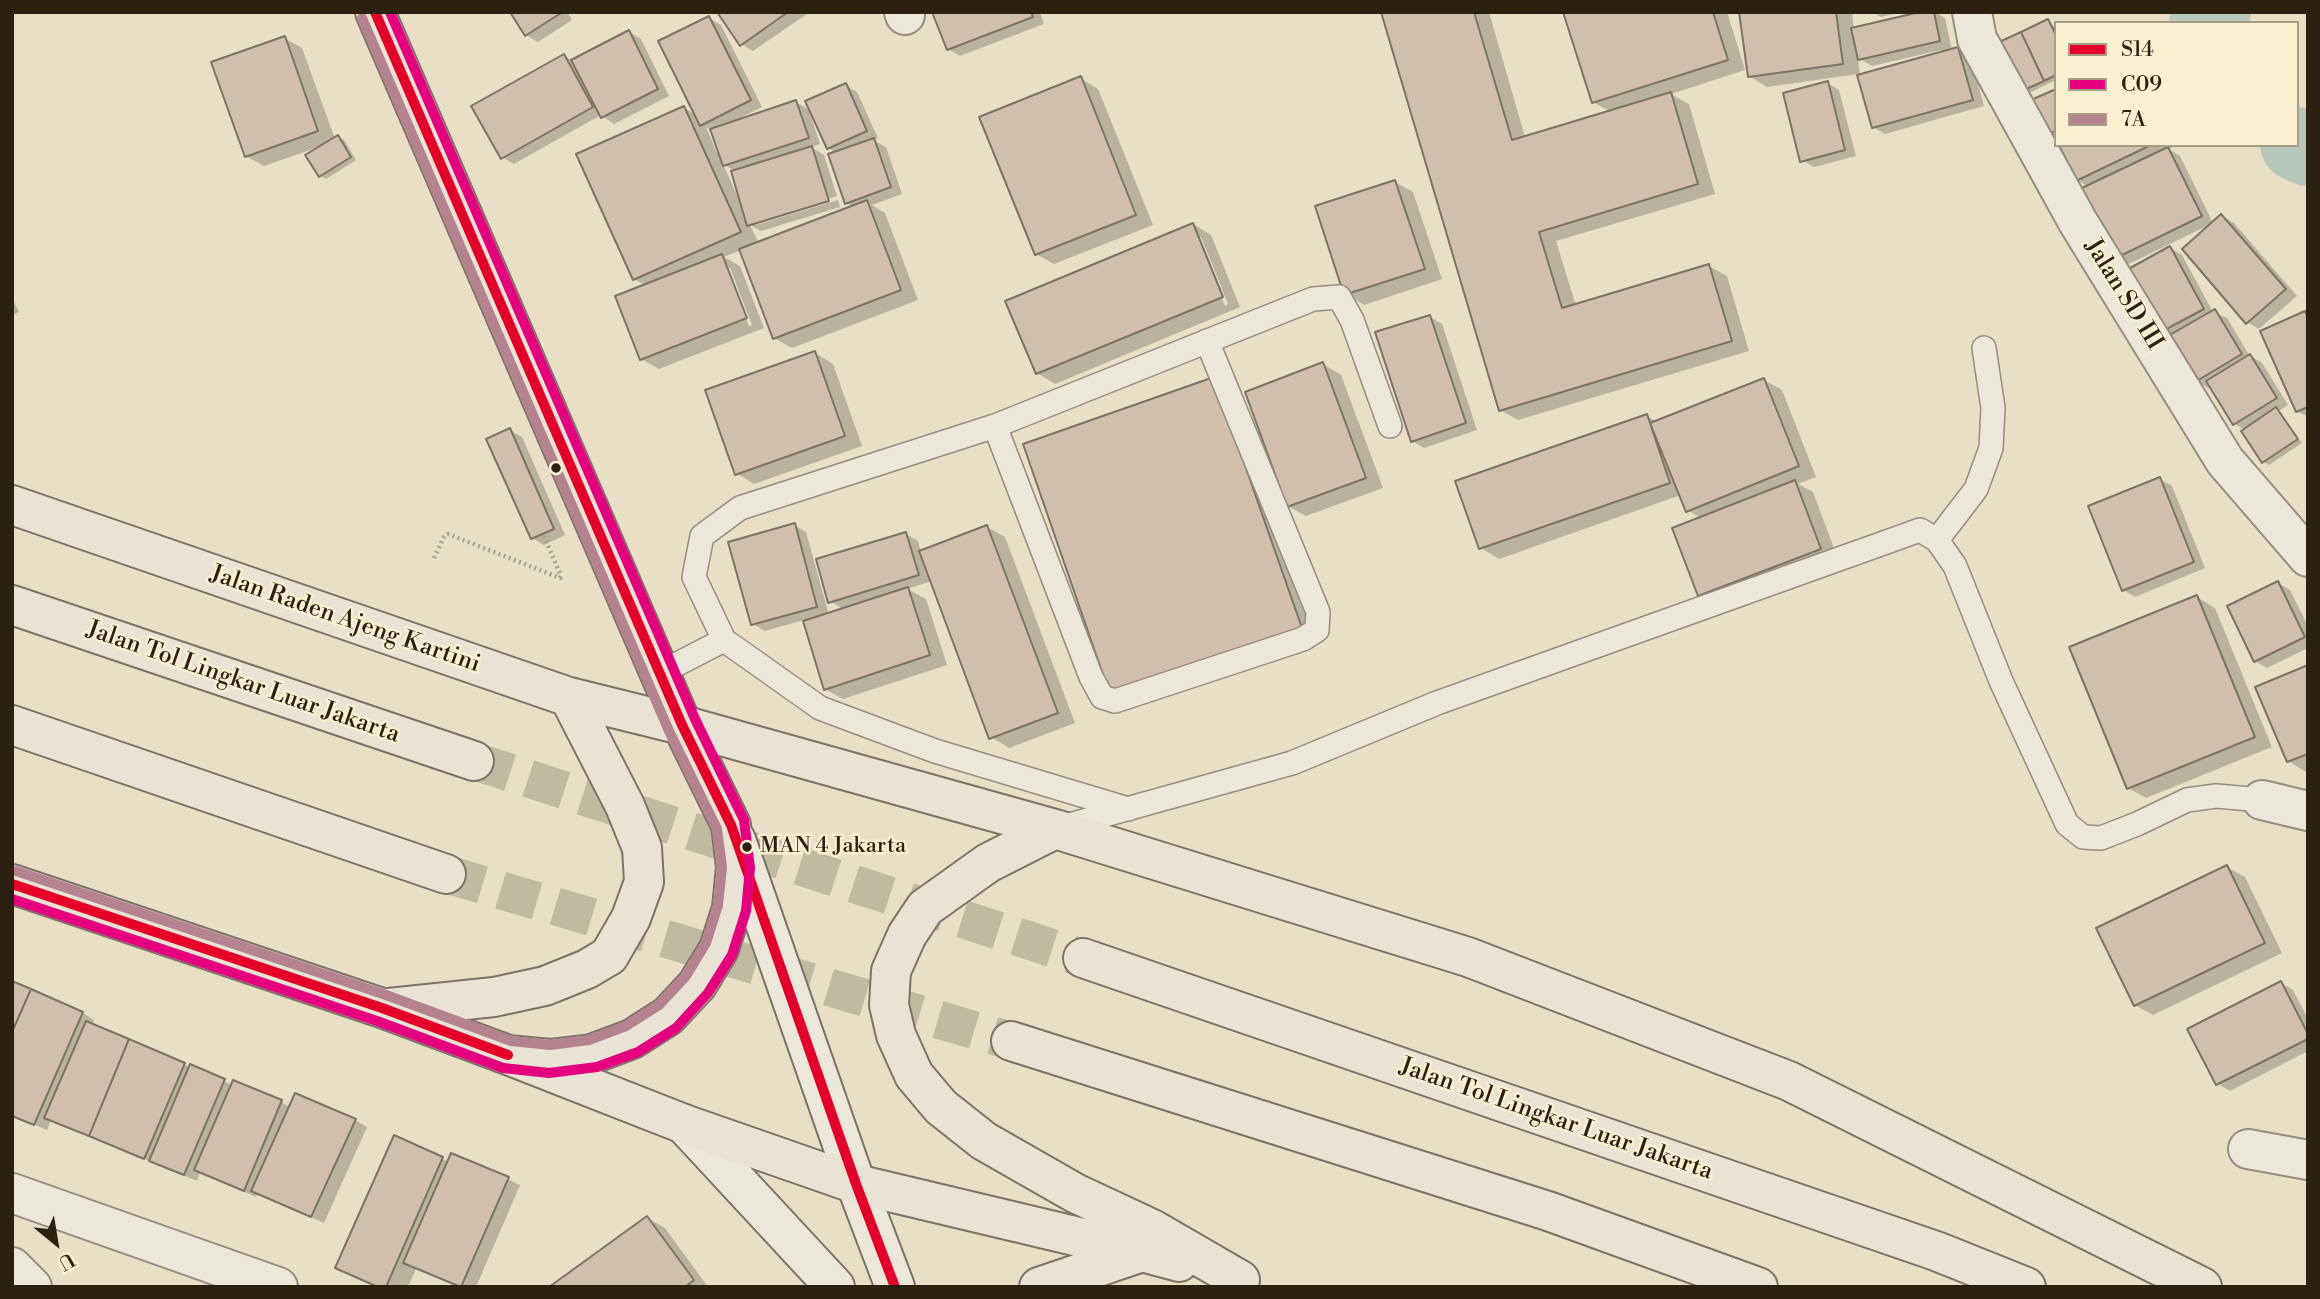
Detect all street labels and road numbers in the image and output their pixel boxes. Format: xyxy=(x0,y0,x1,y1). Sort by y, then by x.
street label: Jalan SD III xyxy=(2078,234,2168,356)
street label: Jalan Raden Ajeng Kartini xyxy=(206,560,484,680)
street label: Jalan Tol Lingkar Luar Jakarta xyxy=(83,616,403,750)
street label: Jalan Tol Lingkar Luar Jakarta xyxy=(1396,1053,1716,1187)

